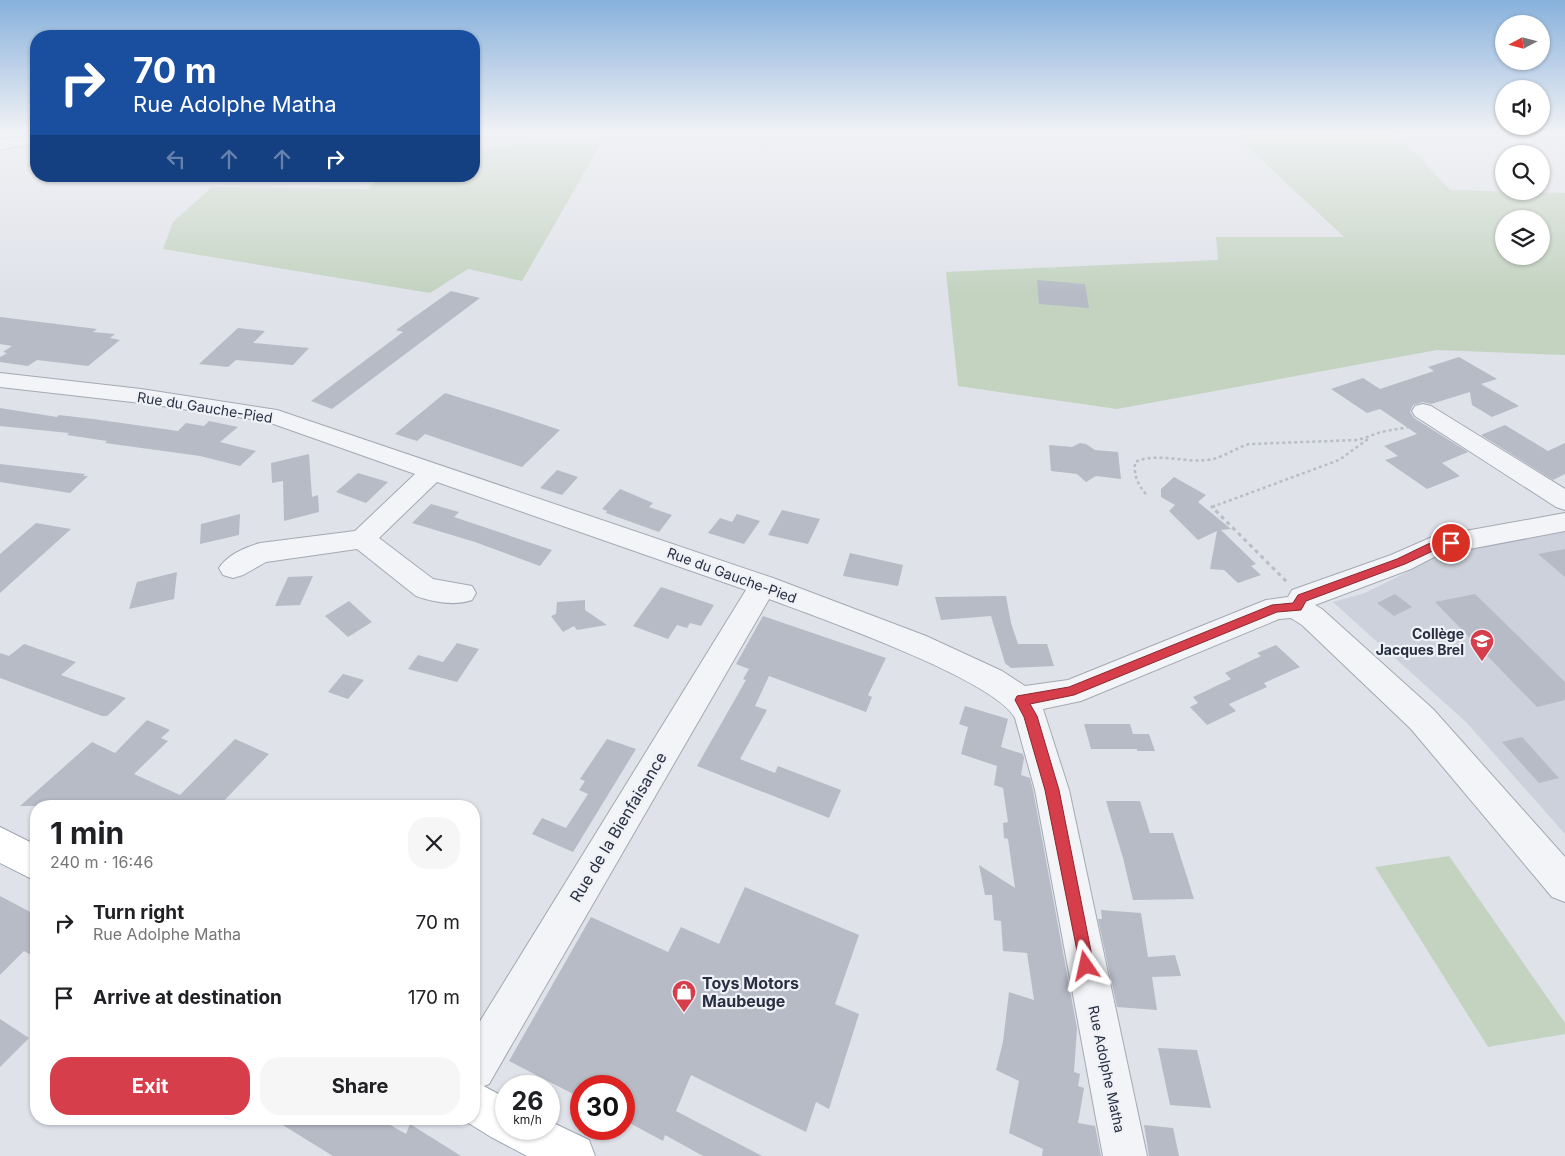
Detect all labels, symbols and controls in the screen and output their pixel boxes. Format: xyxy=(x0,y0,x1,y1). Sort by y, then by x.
north arrow xyxy=(1495,15,1550,70)
map controls xyxy=(1495,15,1550,265)
text: 70 m xyxy=(133,49,217,91)
icon: right xyxy=(50,50,115,115)
button: sound xyxy=(1495,80,1550,135)
text: Rue Adolphe Matha xyxy=(133,91,337,117)
icon: left xyxy=(162,145,190,173)
icon: ahead xyxy=(215,145,243,173)
icon: ahead xyxy=(268,145,296,173)
icon: right xyxy=(321,145,349,173)
button: search xyxy=(1495,145,1550,200)
button: layers xyxy=(1495,210,1550,265)
street label: Rue du Gauche-Pied xyxy=(136,388,274,426)
pin xyxy=(1430,522,1472,564)
icon: arrive xyxy=(1437,529,1465,557)
street label: Rue du Gauche-Pied xyxy=(665,544,799,606)
place label: Collège Jacques Brel xyxy=(1376,625,1464,658)
school or university icon: Collège Jacques Brel xyxy=(1469,628,1495,662)
street label: Rue de la Bienfaisance xyxy=(565,748,671,906)
text: 1 min xyxy=(50,815,124,851)
button: close xyxy=(408,817,460,869)
text: 240 m · 16:46 xyxy=(50,852,153,872)
text: Turn right xyxy=(93,901,184,924)
icon: right xyxy=(50,909,78,937)
text: 70 m xyxy=(416,911,460,934)
text: Rue Adolphe Matha xyxy=(93,924,241,944)
position arrow xyxy=(1059,939,1111,991)
place label: Toys Motors Maubeuge xyxy=(702,973,799,1011)
shop icon: Toys Motors Maubeuge xyxy=(671,979,697,1013)
icon: arrive xyxy=(50,984,78,1012)
text: Arrive at destination xyxy=(93,986,282,1009)
text: 170 m xyxy=(408,986,460,1009)
street label: Rue Adolphe Matha xyxy=(1085,1004,1129,1134)
button: Exit xyxy=(50,1057,250,1115)
button: Share xyxy=(260,1057,460,1115)
speed limit sign: 30 xyxy=(570,1075,635,1140)
text: 26 xyxy=(512,1086,543,1116)
text: km/h xyxy=(513,1112,542,1127)

